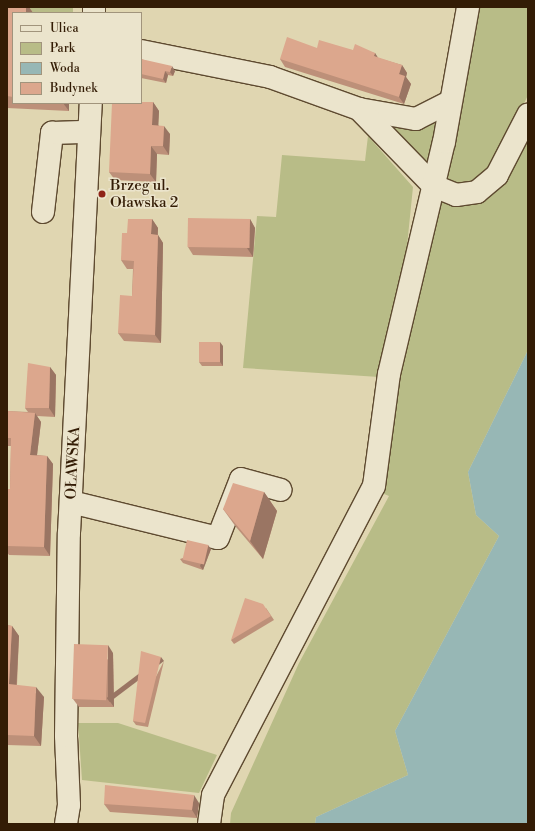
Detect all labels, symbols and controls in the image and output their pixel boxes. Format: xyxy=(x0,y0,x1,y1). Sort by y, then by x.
legend xyxy=(12,12,142,104)
text: Ulica xyxy=(50,21,79,36)
text: Park xyxy=(50,41,75,56)
text: Woda xyxy=(50,61,80,76)
text: Budynek xyxy=(50,81,98,96)
place label: Brzeg ul. Oławska 2 xyxy=(110,176,178,211)
marker: Brzeg ul. Oławska 2 xyxy=(97,189,107,199)
street label: OŁAWSKA xyxy=(62,426,84,500)

